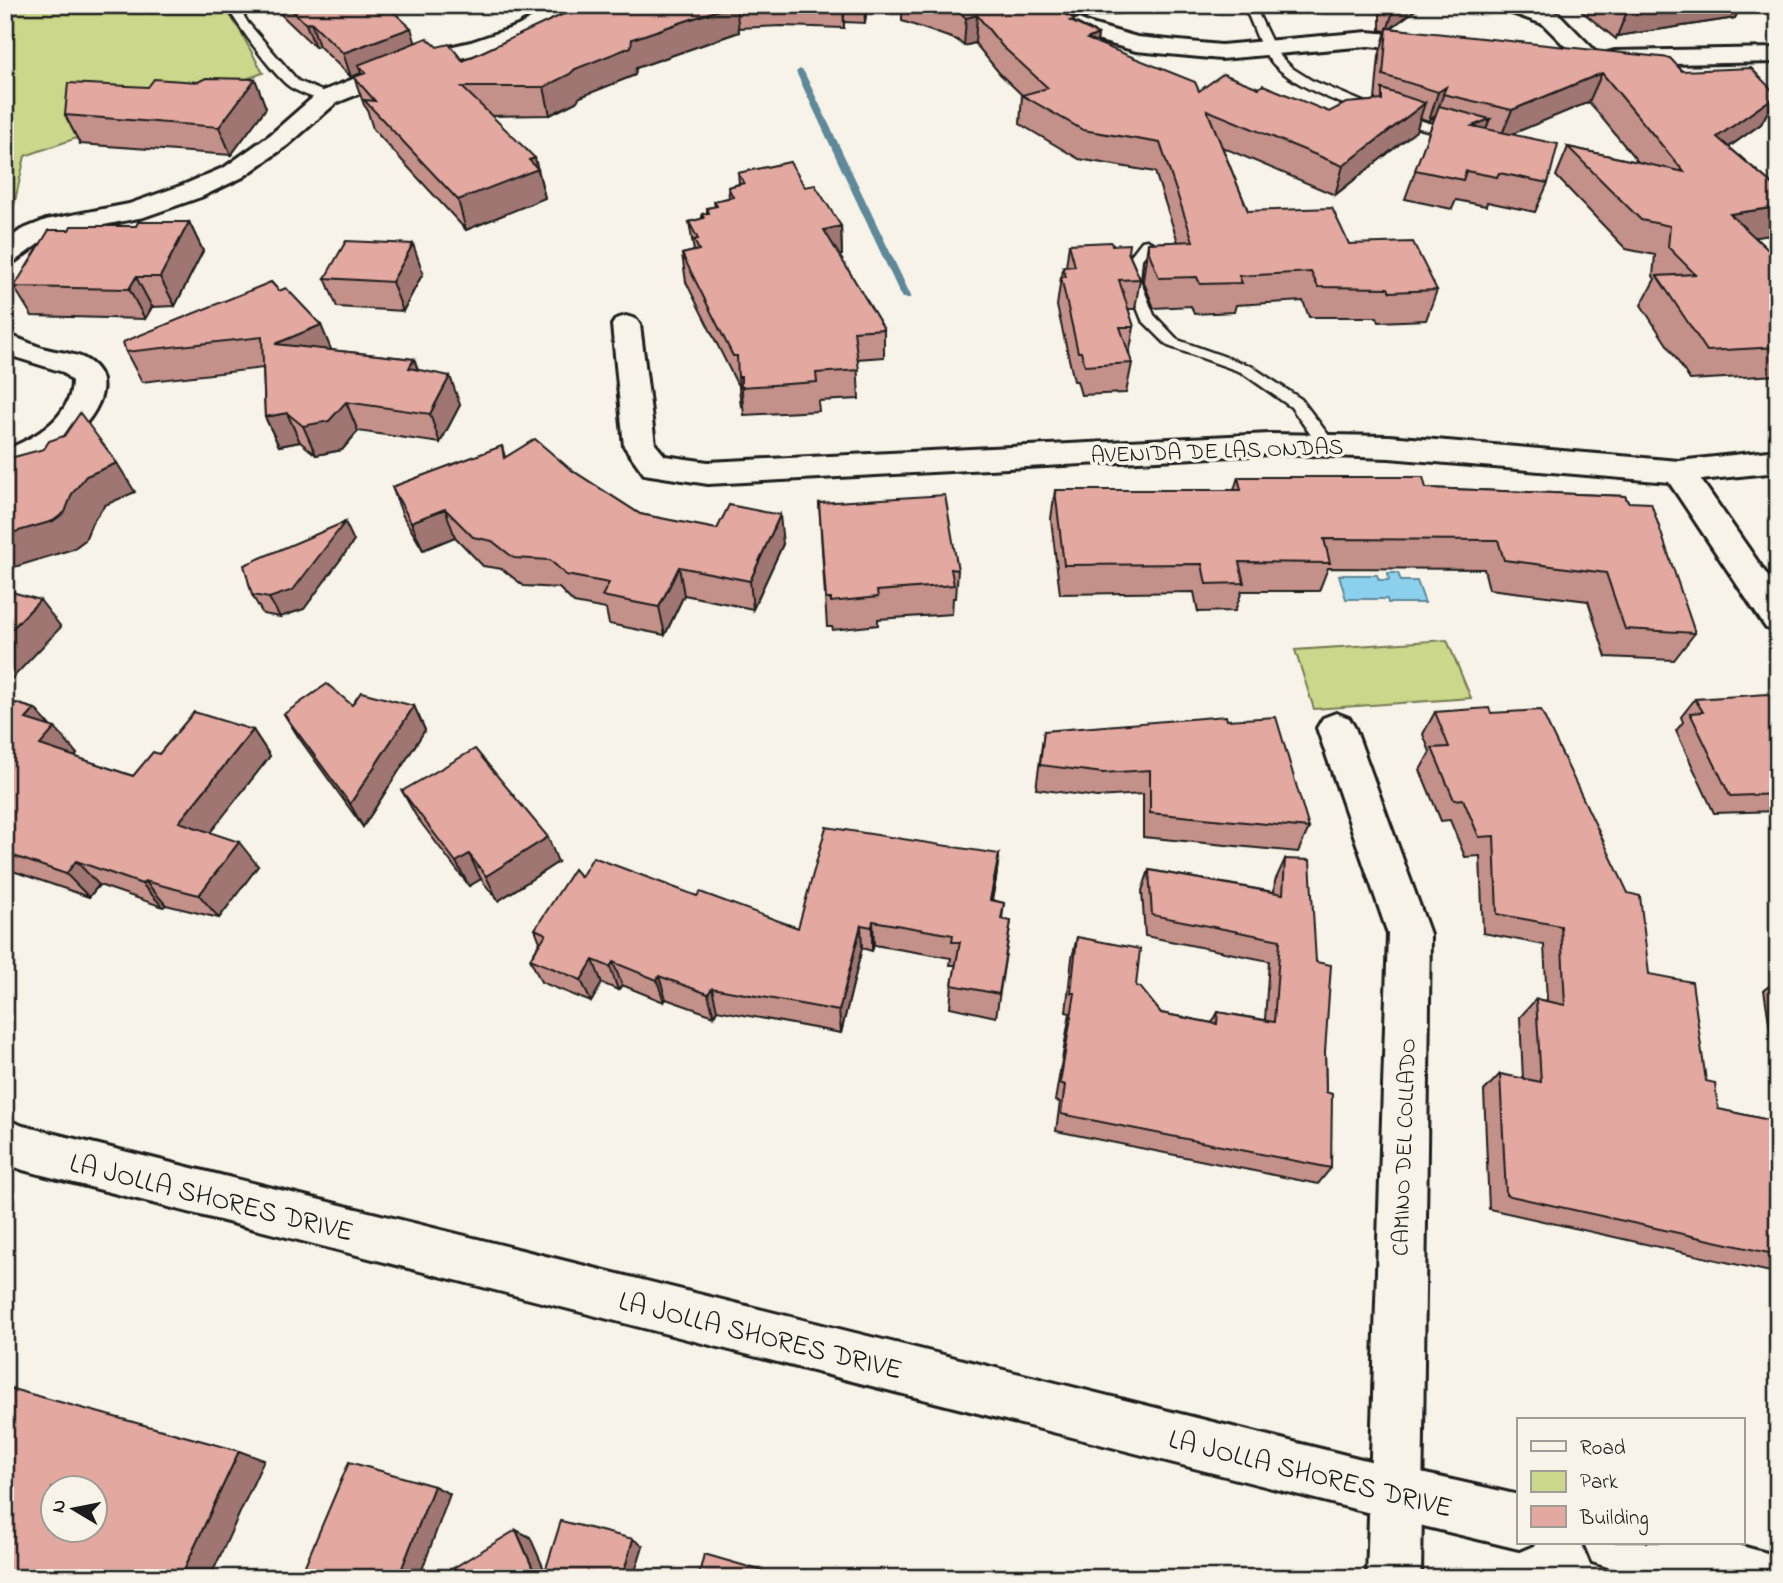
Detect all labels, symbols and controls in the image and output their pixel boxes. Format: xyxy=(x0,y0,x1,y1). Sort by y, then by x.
street label: AVENIDA DE LAS ONDAS xyxy=(1090,432,1344,473)
street label: CAMINO DEL COLLADO xyxy=(1385,1038,1426,1257)
street label: LA JOLLA SHORES DRIVE xyxy=(65,1144,357,1254)
street label: LA JOLLA SHORES DRIVE xyxy=(614,1282,906,1392)
legend xyxy=(1517,1418,1744,1544)
street label: LA JOLLA SHORES DRIVE xyxy=(1164,1420,1456,1530)
text: Road xyxy=(1580,1434,1626,1464)
text: Park xyxy=(1580,1468,1619,1498)
north arrow xyxy=(38,1474,108,1544)
text: N xyxy=(45,1498,74,1515)
text: Building xyxy=(1579,1504,1649,1536)

